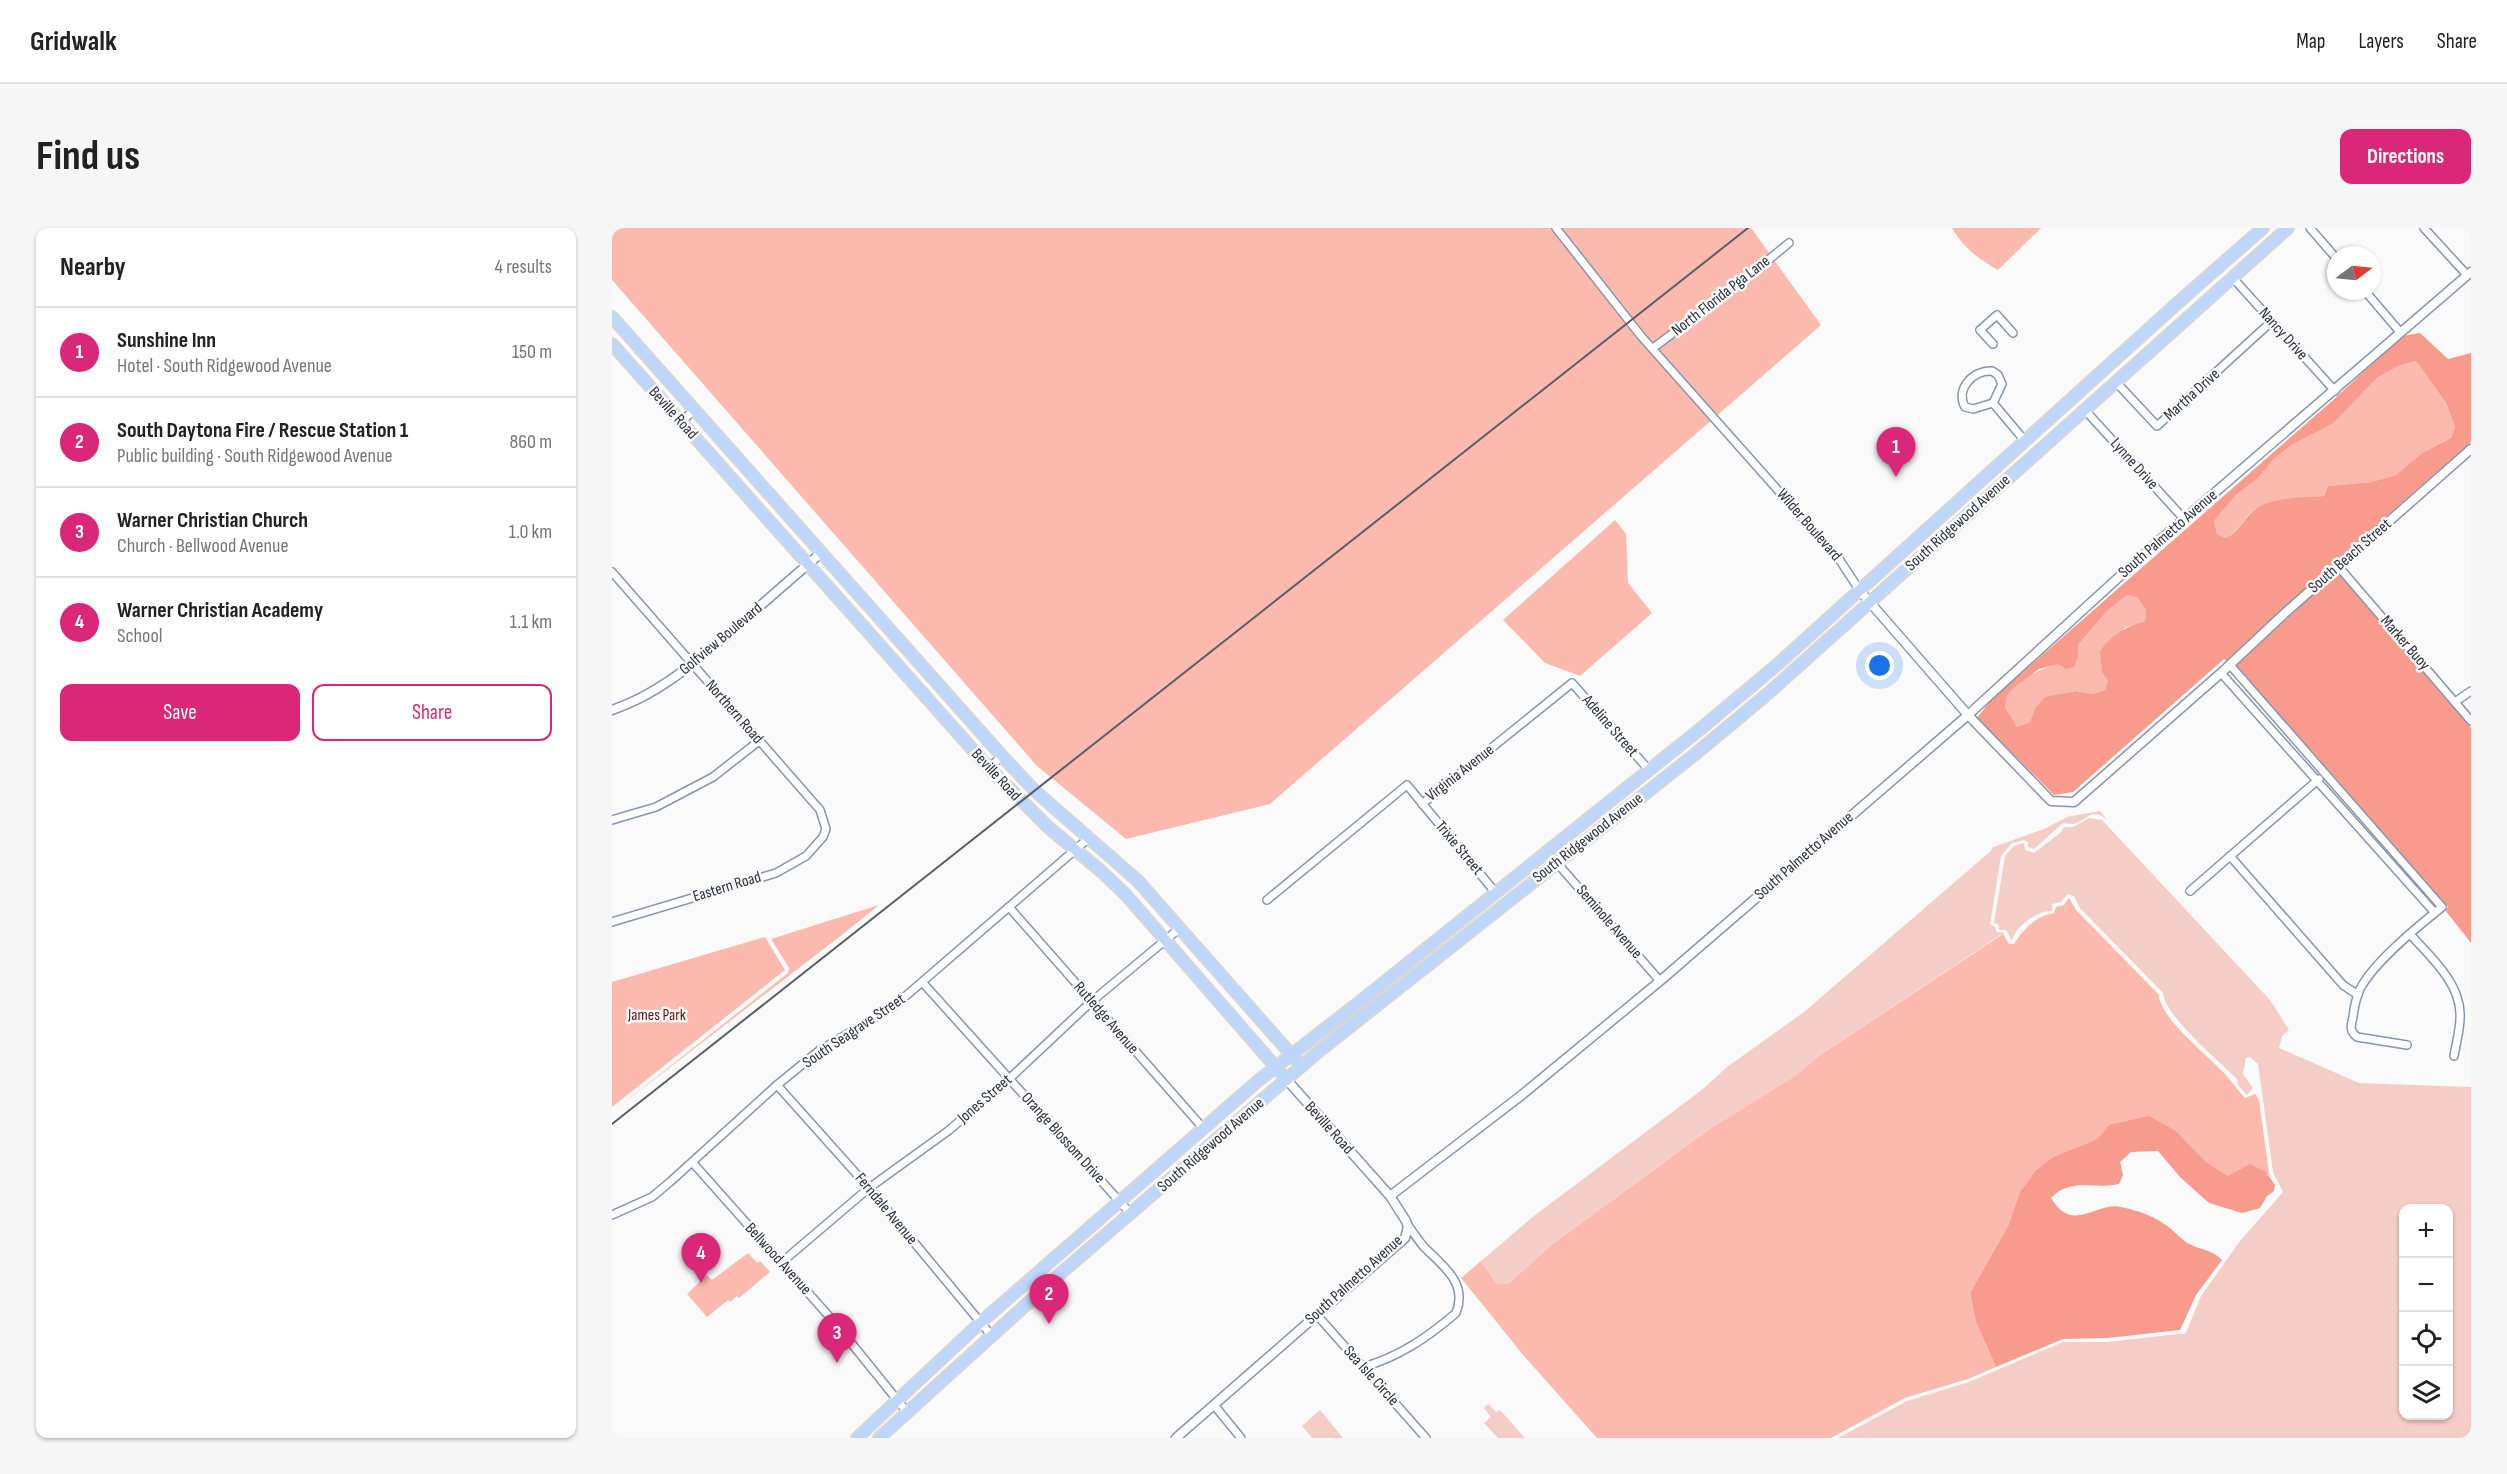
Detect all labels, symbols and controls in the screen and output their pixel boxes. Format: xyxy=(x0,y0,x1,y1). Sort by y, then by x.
text: Gridwalk xyxy=(30,25,117,58)
text: Map xyxy=(2296,29,2325,54)
text: Layers xyxy=(2358,29,2404,54)
text: Share xyxy=(2437,29,2477,54)
button: Directions xyxy=(2340,129,2471,184)
text: Find us xyxy=(36,131,140,182)
north arrow xyxy=(2327,246,2381,300)
text: Nearby xyxy=(60,252,126,283)
street label: North Florida Pga Lane xyxy=(1668,252,1774,340)
text: 4 results xyxy=(495,255,552,279)
street label: Nancy Drive xyxy=(2254,304,2312,364)
text: Sunshine Inn xyxy=(117,327,216,354)
text: 1 xyxy=(76,340,83,364)
text: 150 m xyxy=(512,340,552,364)
text: Hotel · South Ridgewood Avenue xyxy=(117,354,332,378)
street label: Martha Drive xyxy=(2160,365,2224,425)
street label: Beville Road xyxy=(644,383,702,443)
text: South Daytona Fire / Rescue Station 1 xyxy=(117,417,408,444)
pin: 1 xyxy=(1876,428,1916,477)
text: 2 xyxy=(75,430,84,454)
text: 860 m xyxy=(510,430,552,454)
street label: Lynne Drive xyxy=(2106,434,2162,494)
text: Public building · South Ridgewood Avenue xyxy=(117,444,393,468)
street label: South Ridgewood Avenue xyxy=(1902,471,2014,575)
street label: Wilder Boulevard xyxy=(1772,485,1846,565)
street label: South Palmetto Avenue xyxy=(2115,486,2221,582)
text: Warner Christian Church xyxy=(117,507,308,534)
street label: South Beach Street xyxy=(2305,515,2395,597)
text: 3 xyxy=(75,520,84,544)
text: 1.0 km xyxy=(509,520,552,544)
text: Church · Bellwood Avenue xyxy=(117,534,288,558)
text: Warner Christian Academy xyxy=(117,597,323,624)
street label: Golfview Boulevard xyxy=(676,599,766,679)
text: 4 xyxy=(75,610,84,634)
text: 1.1 km xyxy=(510,610,552,634)
street label: Marker Buoy xyxy=(2376,612,2434,674)
text: School xyxy=(117,624,162,648)
your location xyxy=(1865,651,1894,680)
street label: Northern Road xyxy=(701,676,767,748)
button: Save xyxy=(60,684,300,741)
button: Share xyxy=(312,684,552,741)
street label: Adeline Street xyxy=(1577,690,1642,761)
street label: Virginia Avenue xyxy=(1422,740,1498,806)
street label: Beville Road xyxy=(967,745,1025,805)
street label: South Ridgewood Avenue xyxy=(1529,789,1647,887)
street label: South Palmetto Avenue xyxy=(1751,808,1857,904)
street label: Trixie Street xyxy=(1431,817,1487,879)
street label: Eastern Road xyxy=(691,868,763,906)
street label: Seminole Avenue xyxy=(1572,881,1646,963)
street label: Rutledge Avenue xyxy=(1069,978,1143,1058)
street label: South Seagrave Street xyxy=(799,990,909,1072)
park label: James Park xyxy=(627,1006,686,1025)
street label: Jones Street xyxy=(953,1070,1016,1128)
street label: Orange Blossom Drive xyxy=(1017,1089,1109,1187)
street label: South Ridgewood Avenue xyxy=(1154,1094,1268,1196)
street label: Beville Road xyxy=(1300,1098,1358,1158)
street label: Ferndale Avenue xyxy=(851,1169,921,1249)
map controls xyxy=(2399,1204,2453,1420)
button: + xyxy=(2399,1204,2453,1258)
street label: Bellwood Avenue xyxy=(741,1219,815,1299)
street label: South Palmetto Avenue xyxy=(1301,1231,1407,1329)
pin: 4 xyxy=(682,1234,721,1283)
button: − xyxy=(2399,1258,2453,1312)
pin: 2 xyxy=(1030,1274,1068,1324)
button: locate xyxy=(2399,1312,2453,1366)
pin: 3 xyxy=(818,1314,856,1363)
street label: Sea Isle Circle xyxy=(1339,1342,1403,1410)
button: layers xyxy=(2399,1366,2453,1420)

